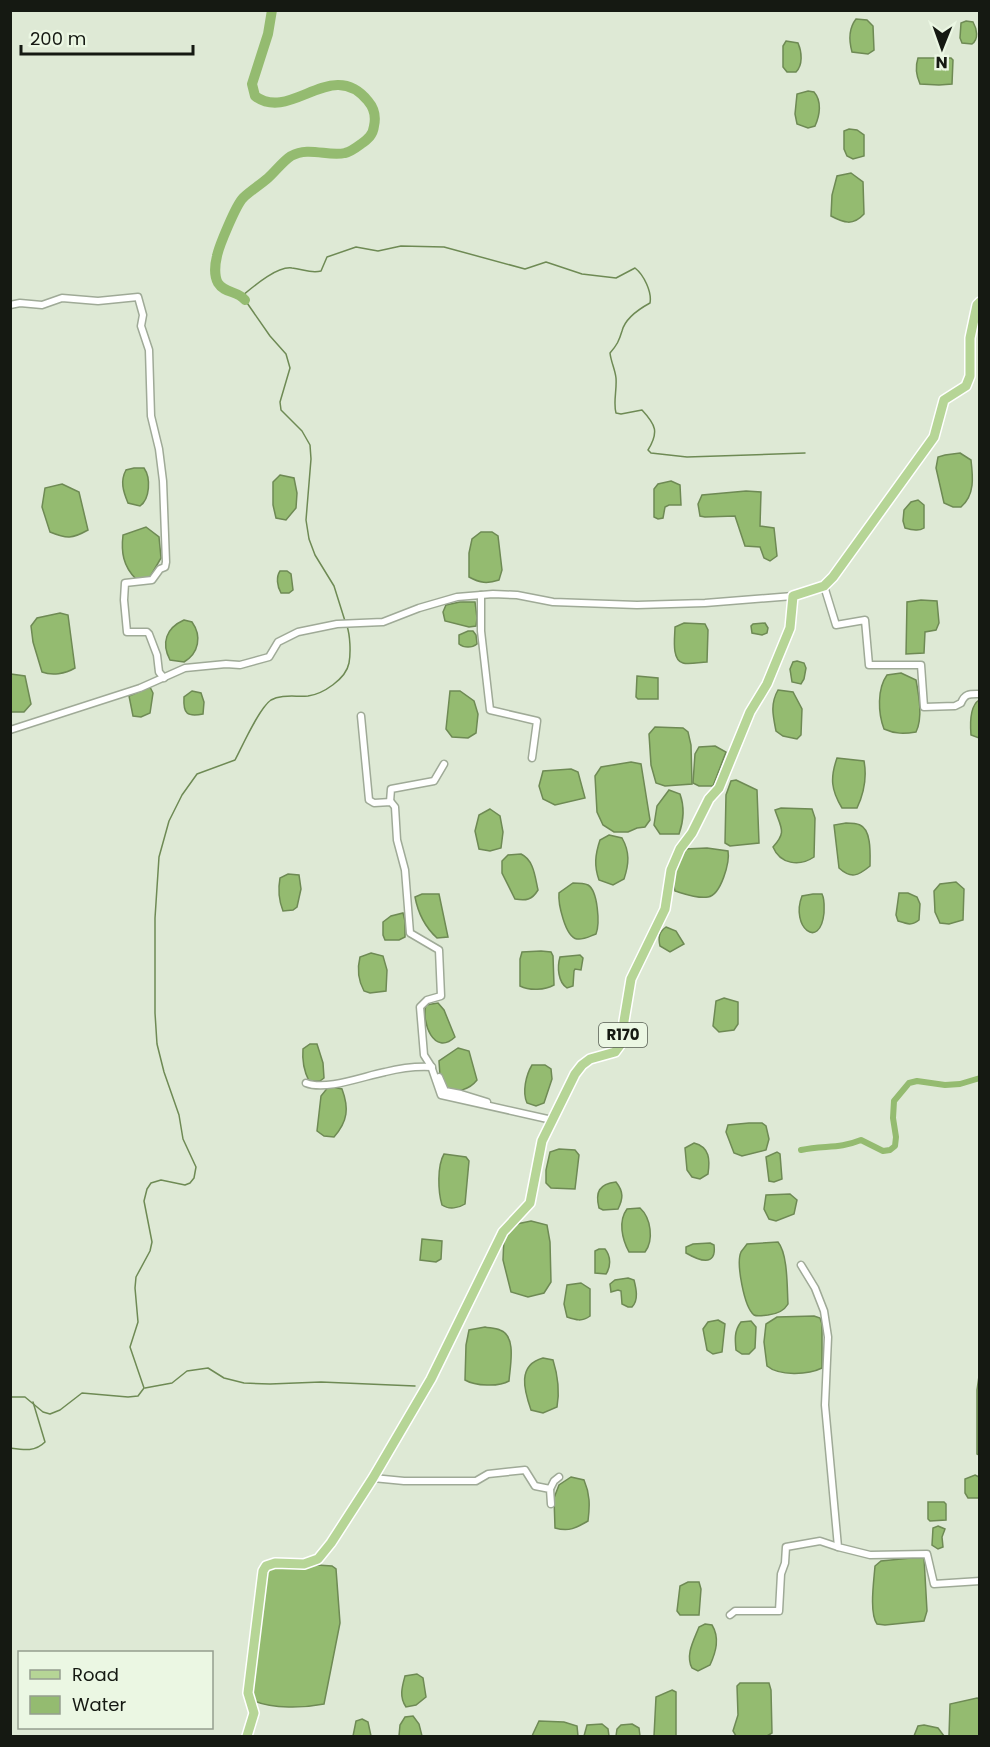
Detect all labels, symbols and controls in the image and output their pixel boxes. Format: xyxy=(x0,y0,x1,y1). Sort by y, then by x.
scale bar xyxy=(21,18,194,56)
north arrow xyxy=(912,18,972,78)
text: 200 m xyxy=(30,26,86,51)
text: N xyxy=(936,51,948,74)
road number: R170 xyxy=(599,1023,647,1047)
legend xyxy=(18,1651,213,1729)
text: Road xyxy=(72,1662,119,1687)
text: Water xyxy=(72,1692,126,1717)

